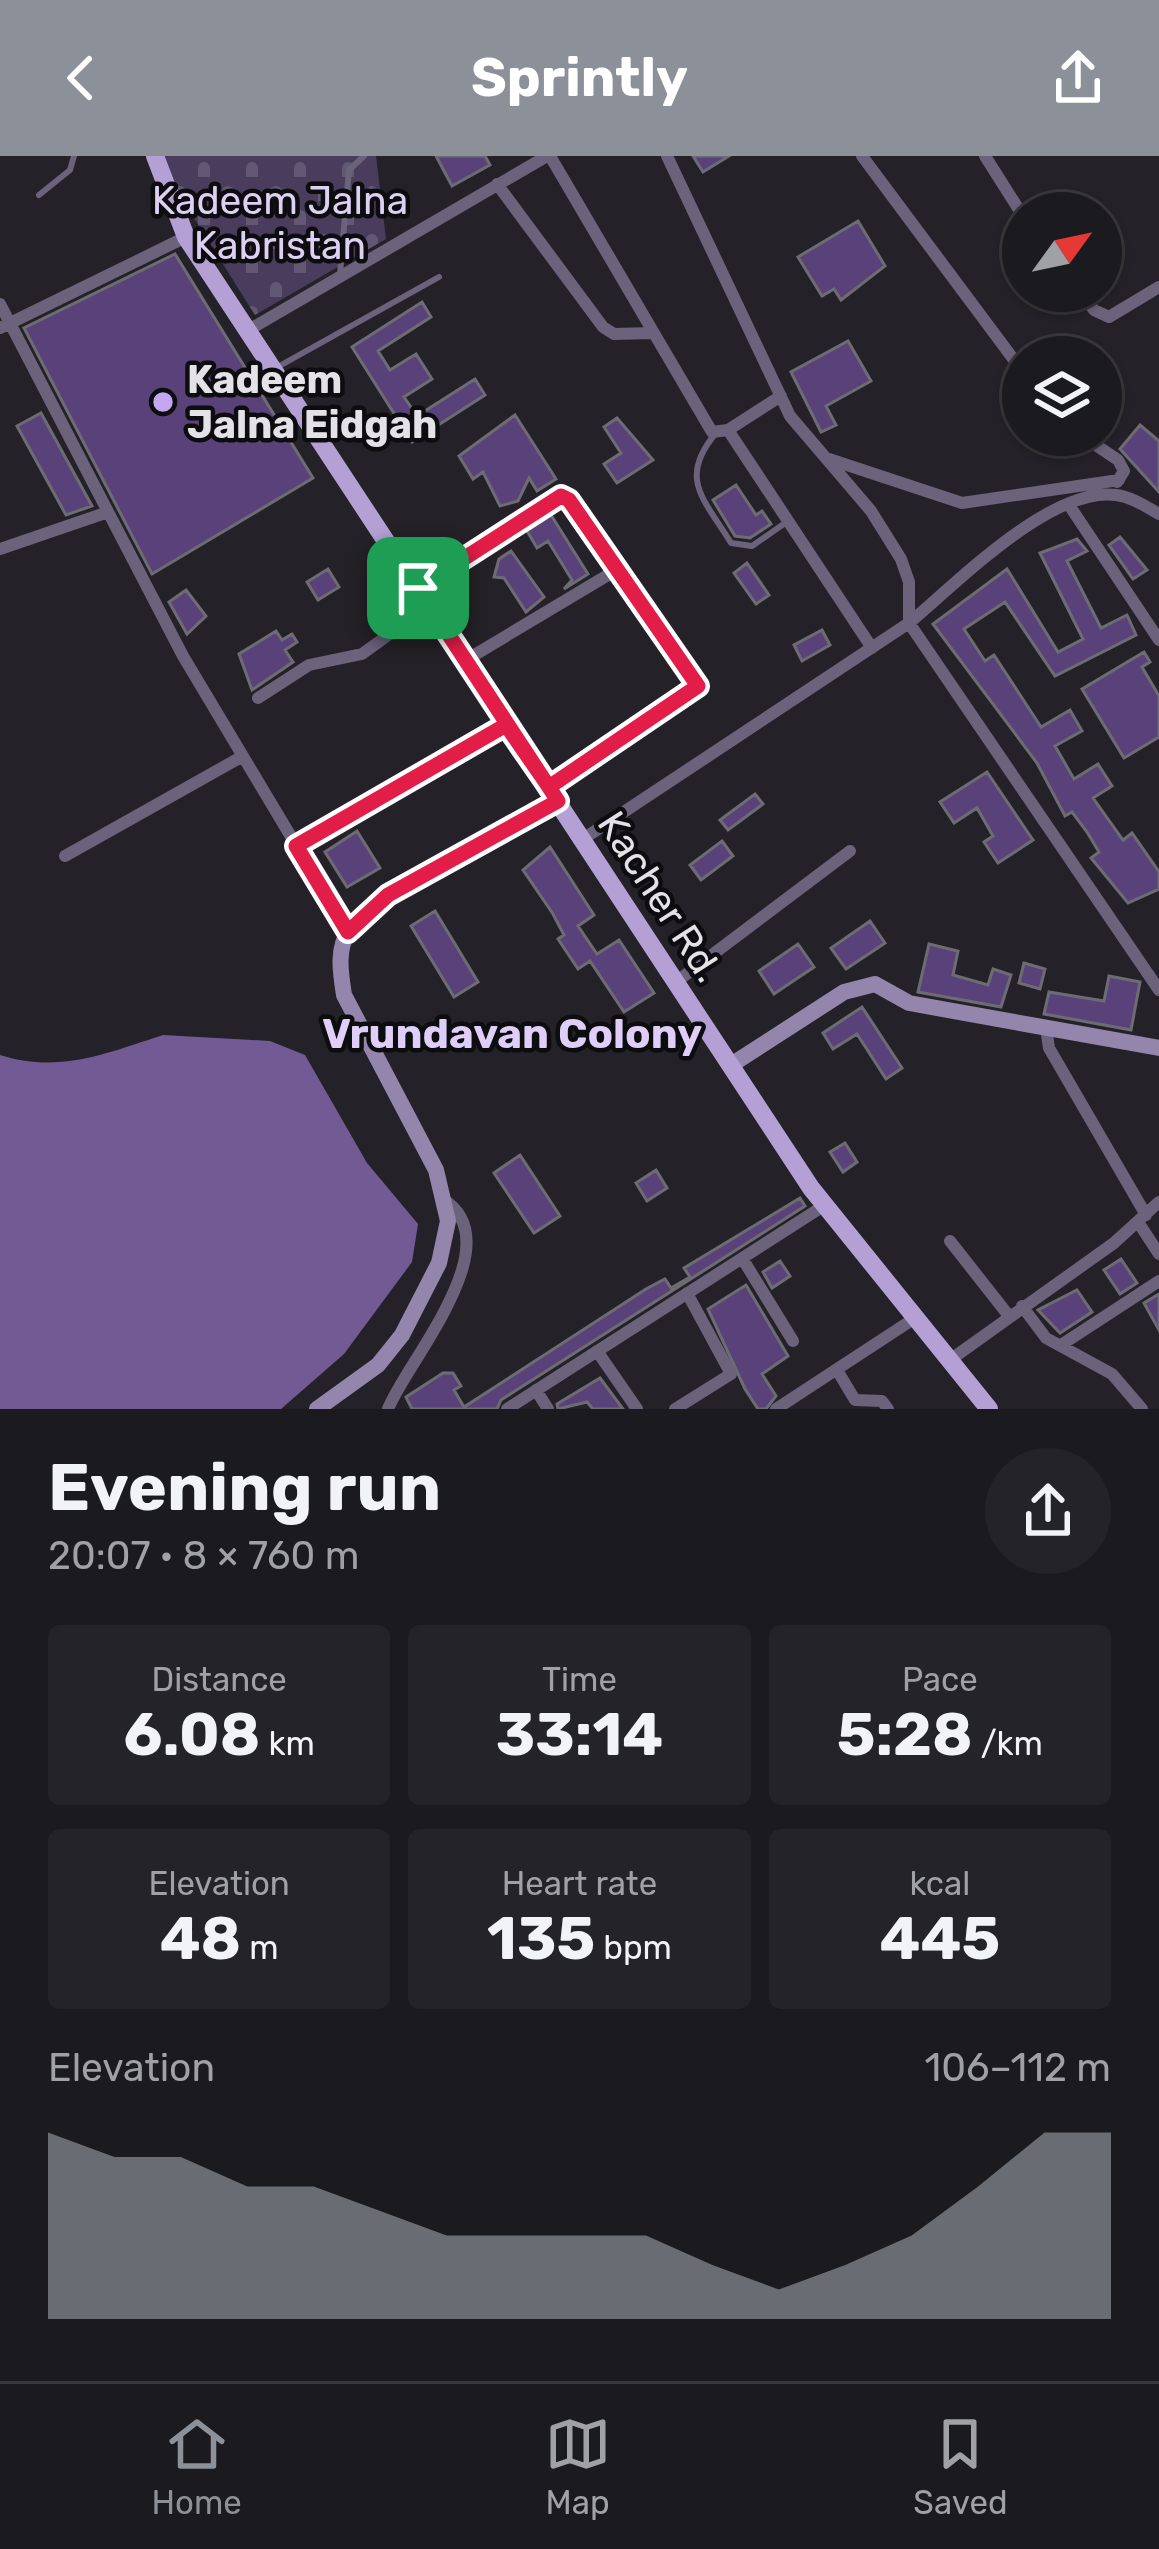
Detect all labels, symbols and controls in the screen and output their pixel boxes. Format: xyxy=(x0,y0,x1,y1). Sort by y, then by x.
icon: back xyxy=(48,45,114,111)
icon: share xyxy=(1045,45,1111,111)
text: Sprintly xyxy=(471,46,688,110)
park label: Kadeem Jalna Kabristan xyxy=(152,178,408,269)
north arrow xyxy=(1002,192,1122,312)
map controls xyxy=(1002,192,1122,456)
button: layers xyxy=(1002,336,1122,456)
place label: Kadeem Jalna Eidgah xyxy=(187,357,437,448)
marker: Kadeem Jalna Eidgah xyxy=(150,389,176,415)
pin xyxy=(367,537,469,639)
icon: arrive xyxy=(385,555,451,621)
street label: Kacher Rd. xyxy=(588,803,732,991)
district label: Vrundavan Colony xyxy=(322,1009,702,1059)
text: Evening run xyxy=(48,1448,441,1527)
button: share xyxy=(985,1448,1111,1574)
text: 20:07 · 8 × 760 m xyxy=(48,1533,359,1579)
text: Distance xyxy=(151,1660,287,1699)
text: Time xyxy=(542,1660,617,1699)
text: Pace xyxy=(902,1660,978,1699)
text: 6.08 xyxy=(123,1699,260,1770)
text: 33:14 xyxy=(496,1699,663,1770)
text: 5:28 xyxy=(837,1699,973,1770)
text: km xyxy=(260,1724,315,1763)
text: /km xyxy=(973,1724,1043,1763)
text: Elevation xyxy=(148,1864,290,1903)
text: Heart rate xyxy=(502,1864,657,1903)
text: kcal xyxy=(909,1864,970,1903)
text: 48 xyxy=(160,1903,241,1974)
text: 135 xyxy=(487,1903,595,1974)
text: 445 xyxy=(879,1903,1000,1974)
text: m xyxy=(241,1928,279,1967)
text: bpm xyxy=(595,1928,672,1967)
text: Elevation xyxy=(48,2045,215,2091)
text: 106–112 m xyxy=(925,2045,1111,2091)
tab: Home xyxy=(151,2411,242,2522)
tab: Map xyxy=(545,2411,611,2522)
tab: Saved xyxy=(913,2411,1008,2522)

